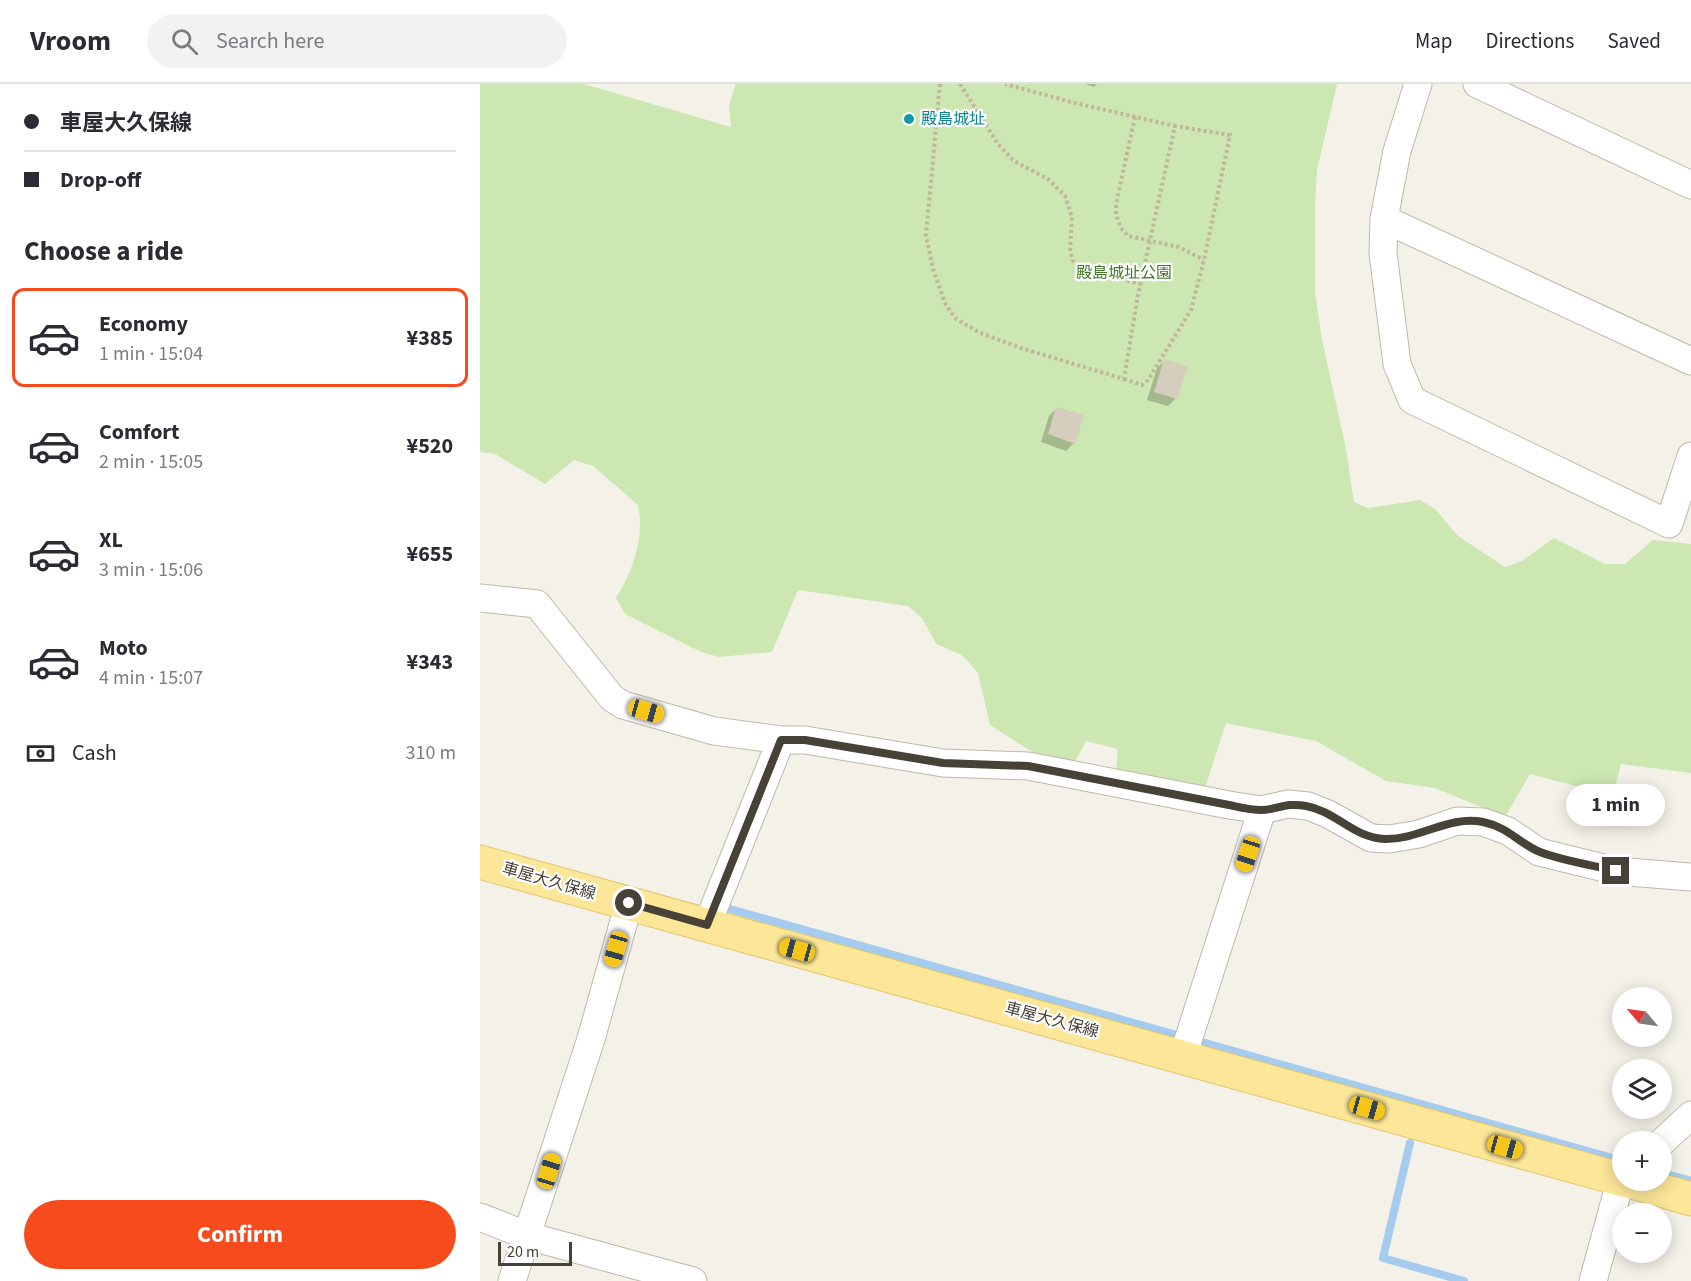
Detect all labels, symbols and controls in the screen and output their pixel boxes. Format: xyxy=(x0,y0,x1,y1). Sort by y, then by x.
search box xyxy=(147,14,567,68)
text: Vroom xyxy=(30,21,111,61)
icon: search xyxy=(168,25,201,58)
text: Search here xyxy=(216,25,324,57)
text: Map xyxy=(1415,26,1453,56)
text: Directions xyxy=(1486,26,1574,56)
text: Saved xyxy=(1607,26,1661,56)
text: 車屋大久保線 xyxy=(60,107,192,139)
place label: 殿島城址 xyxy=(921,108,985,130)
marker: 殿島城址 xyxy=(902,112,916,126)
text: Drop-off xyxy=(60,164,141,196)
text: Choose a ride xyxy=(24,232,184,271)
park label: 殿島城址公園 xyxy=(1076,262,1172,284)
text: Economy xyxy=(99,308,188,340)
icon: car xyxy=(27,311,81,365)
text: ¥385 xyxy=(407,322,453,354)
text: 1 min · 15:04 xyxy=(99,340,203,368)
text: Comfort xyxy=(99,416,180,448)
icon: car xyxy=(27,419,81,473)
text: ¥520 xyxy=(407,430,453,462)
text: 2 min · 15:05 xyxy=(99,448,203,476)
text: XL xyxy=(99,524,123,556)
icon: car xyxy=(27,527,81,581)
text: ¥655 xyxy=(407,538,453,570)
text: 3 min · 15:06 xyxy=(99,556,203,584)
text: Moto xyxy=(99,632,148,664)
icon: car xyxy=(27,635,81,689)
text: ¥343 xyxy=(407,646,453,678)
text: 4 min · 15:07 xyxy=(99,664,203,692)
car xyxy=(626,697,666,725)
icon: cash xyxy=(24,737,57,770)
text: Cash xyxy=(72,737,117,769)
text: 310 m xyxy=(406,739,456,767)
callout: 1 min xyxy=(1566,784,1666,826)
text: 1 min xyxy=(1591,791,1640,819)
car xyxy=(1234,834,1262,874)
street label: 車屋大久保線 xyxy=(500,857,598,905)
route end xyxy=(1602,857,1629,884)
route start xyxy=(615,889,642,916)
car xyxy=(602,929,630,969)
car xyxy=(777,937,817,963)
north arrow xyxy=(1612,987,1672,1047)
map controls xyxy=(1612,987,1672,1263)
street label: 車屋大久保線 xyxy=(1003,997,1101,1043)
button: layers xyxy=(1612,1059,1672,1119)
car xyxy=(1347,1094,1387,1122)
button: + xyxy=(1612,1131,1672,1191)
car xyxy=(1485,1133,1525,1161)
car xyxy=(535,1151,563,1191)
button: Confirm xyxy=(24,1200,456,1269)
button: − xyxy=(1612,1203,1672,1263)
scale bar xyxy=(498,1239,572,1266)
text: 20 m xyxy=(507,1241,539,1263)

